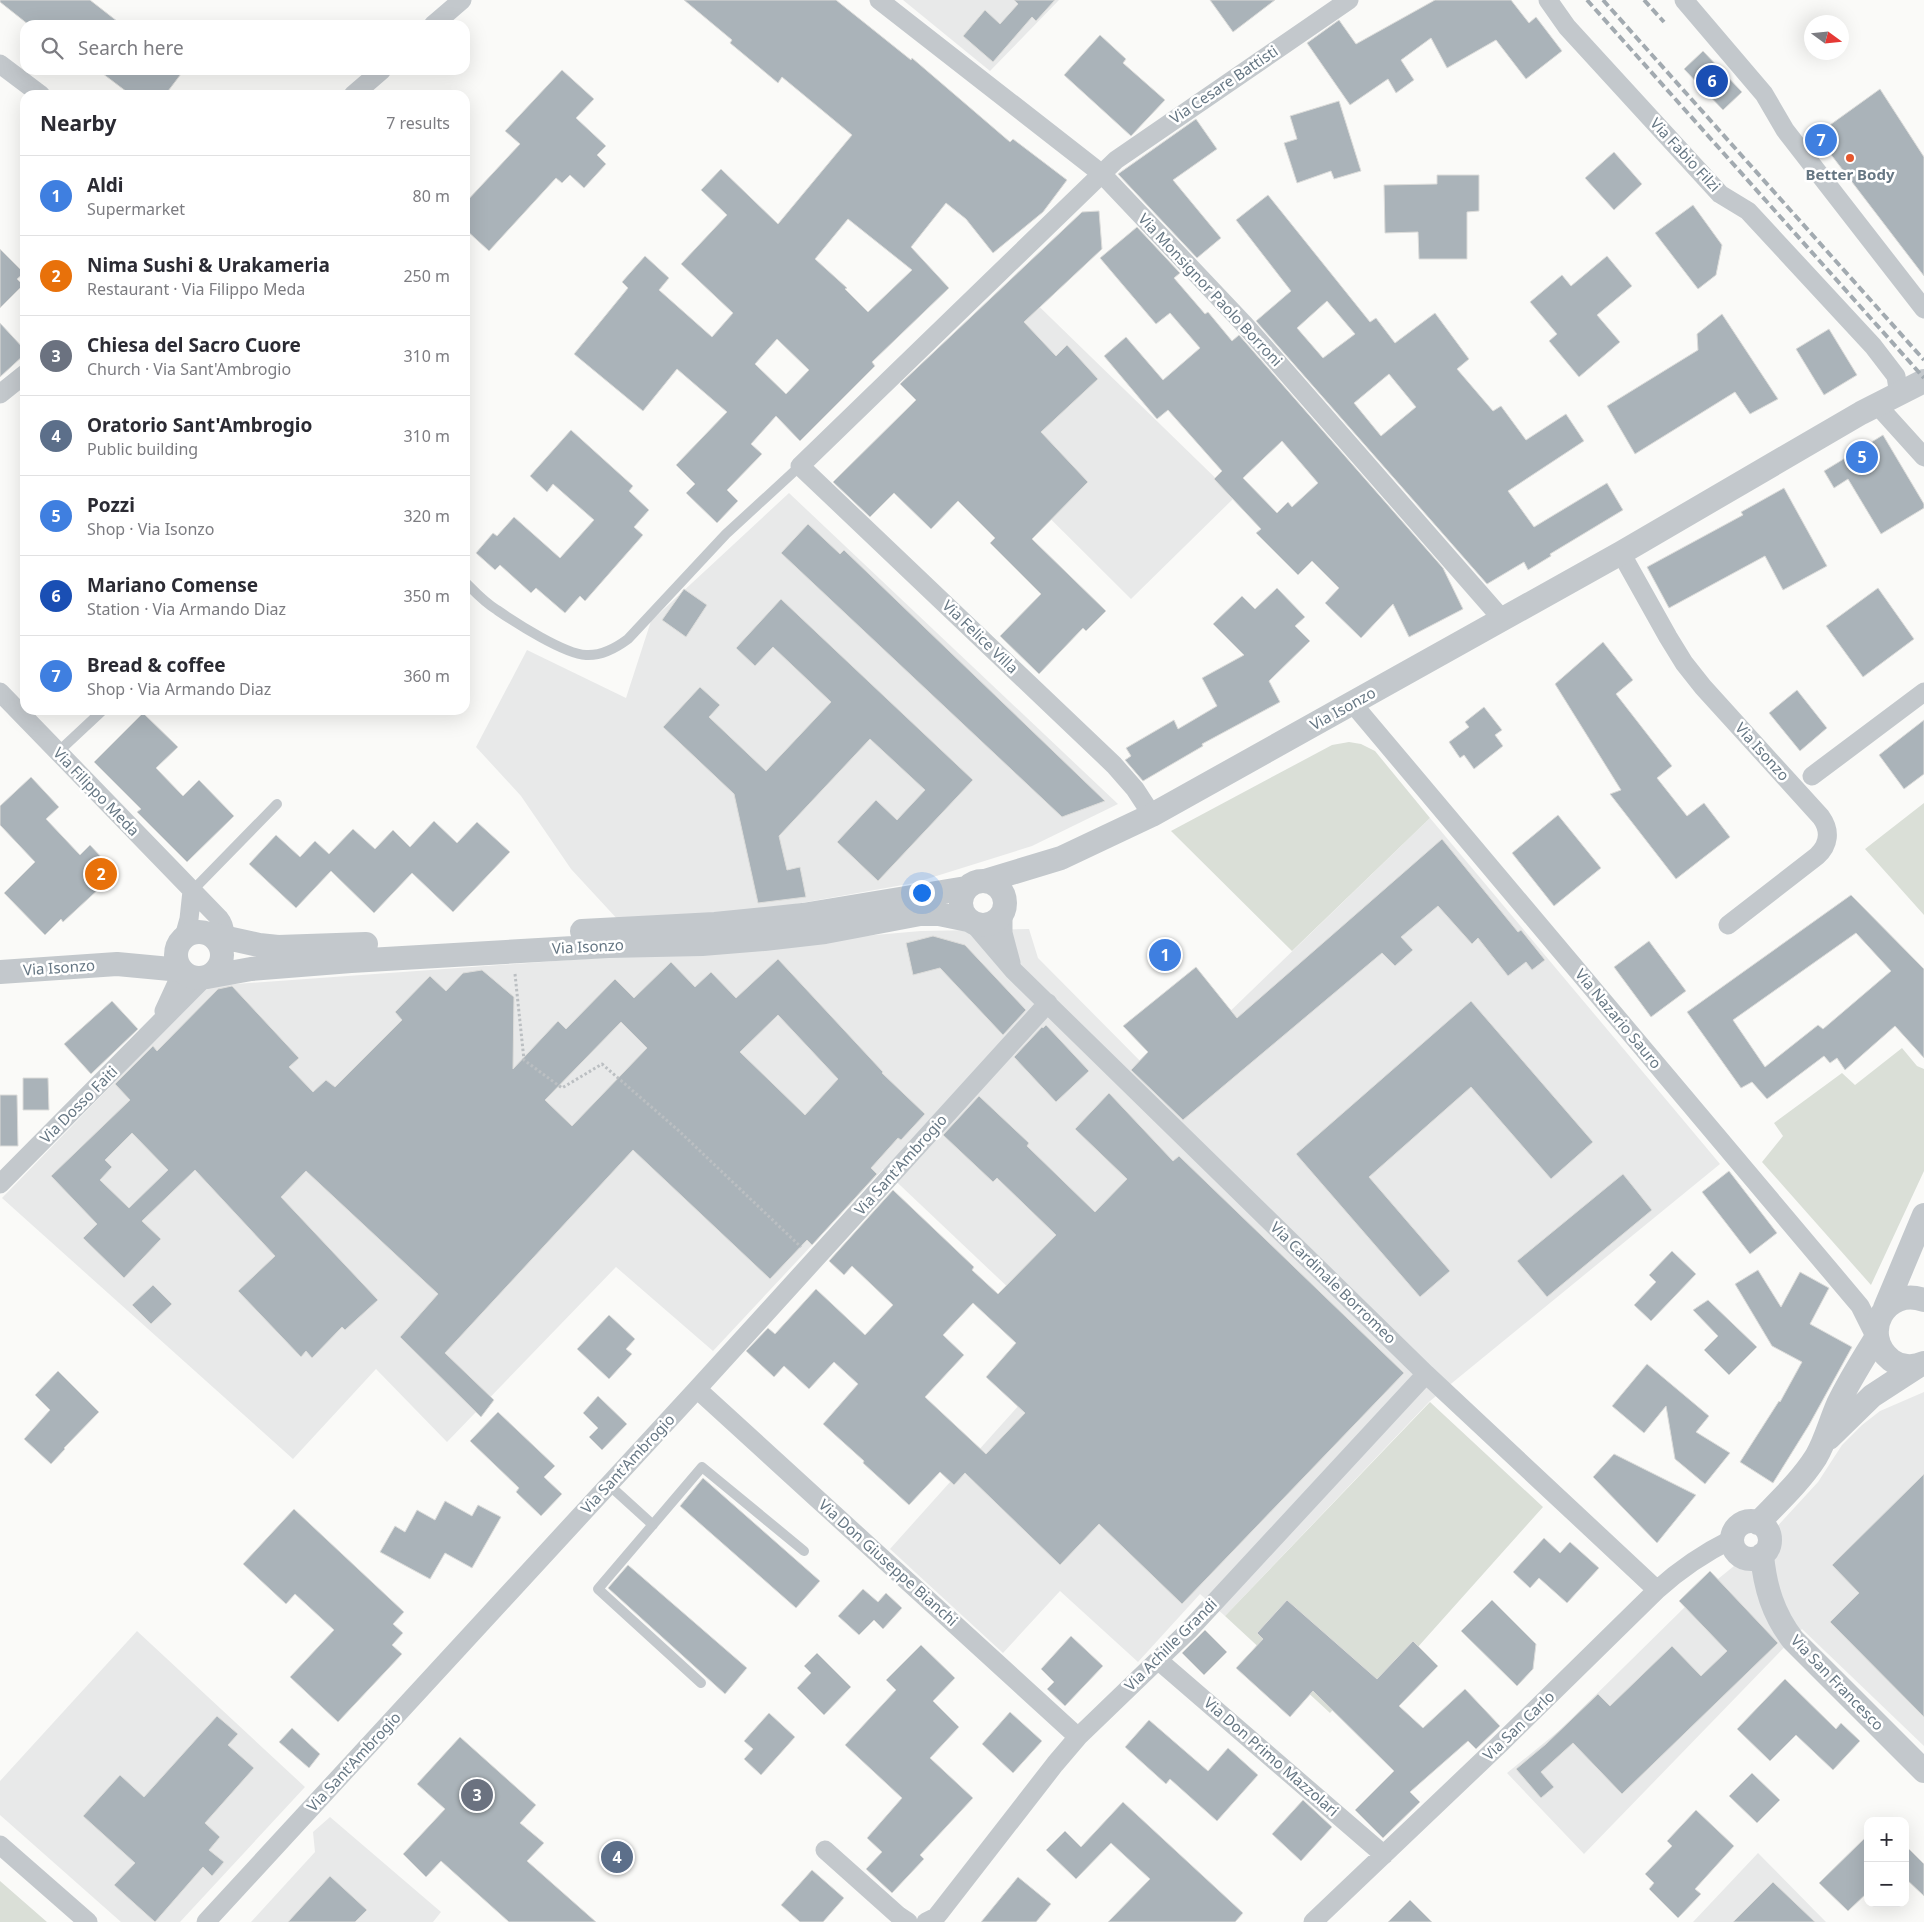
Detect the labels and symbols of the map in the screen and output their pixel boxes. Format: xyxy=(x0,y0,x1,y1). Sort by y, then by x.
north arrow xyxy=(1804,15,1849,60)
street label: Via Cesare Battisti xyxy=(1165,41,1281,128)
pin: 6 xyxy=(1696,62,1728,100)
street label: Via Fabio Filzi xyxy=(1646,113,1725,195)
pin: 7 xyxy=(1805,121,1837,159)
marker: Better Body xyxy=(1844,152,1856,164)
place label: Better Body xyxy=(1806,164,1895,184)
street label: Via Monsignor Paolo Borroni xyxy=(1134,208,1287,370)
pin: 5 xyxy=(1846,438,1878,476)
street label: Via Felice Villa xyxy=(939,595,1023,677)
street label: Via Isonzo xyxy=(1306,682,1379,734)
street label: Via Isonzo xyxy=(1731,718,1794,785)
street label: Via Filippo Meda xyxy=(49,743,144,840)
pin: 2 xyxy=(85,855,117,893)
your location xyxy=(909,880,935,906)
street label: Via Isonzo xyxy=(552,934,624,958)
pin: 1 xyxy=(1149,936,1181,974)
street label: Via Isonzo xyxy=(22,955,96,979)
street label: Via Nazario Sauro xyxy=(1571,964,1666,1072)
street label: Via Dosso Faiti xyxy=(35,1061,121,1147)
street label: Via Sant'Ambrogio xyxy=(850,1110,951,1219)
street label: Via Cardinale Borromeo xyxy=(1266,1217,1401,1348)
street label: Via Sant'Ambrogio xyxy=(576,1409,679,1517)
street label: Via Don Giuseppe Bianchi xyxy=(815,1494,962,1630)
street label: Via Achille Grandi xyxy=(1120,1594,1221,1695)
street label: Via San Francesco xyxy=(1787,1630,1889,1734)
street label: Via San Carlo xyxy=(1478,1686,1558,1764)
street label: Via Don Primo Mazzolari xyxy=(1200,1692,1343,1820)
street label: Via Sant'Ambrogio xyxy=(302,1707,405,1815)
pin: 3 xyxy=(461,1776,493,1814)
pin: 4 xyxy=(601,1838,633,1876)

